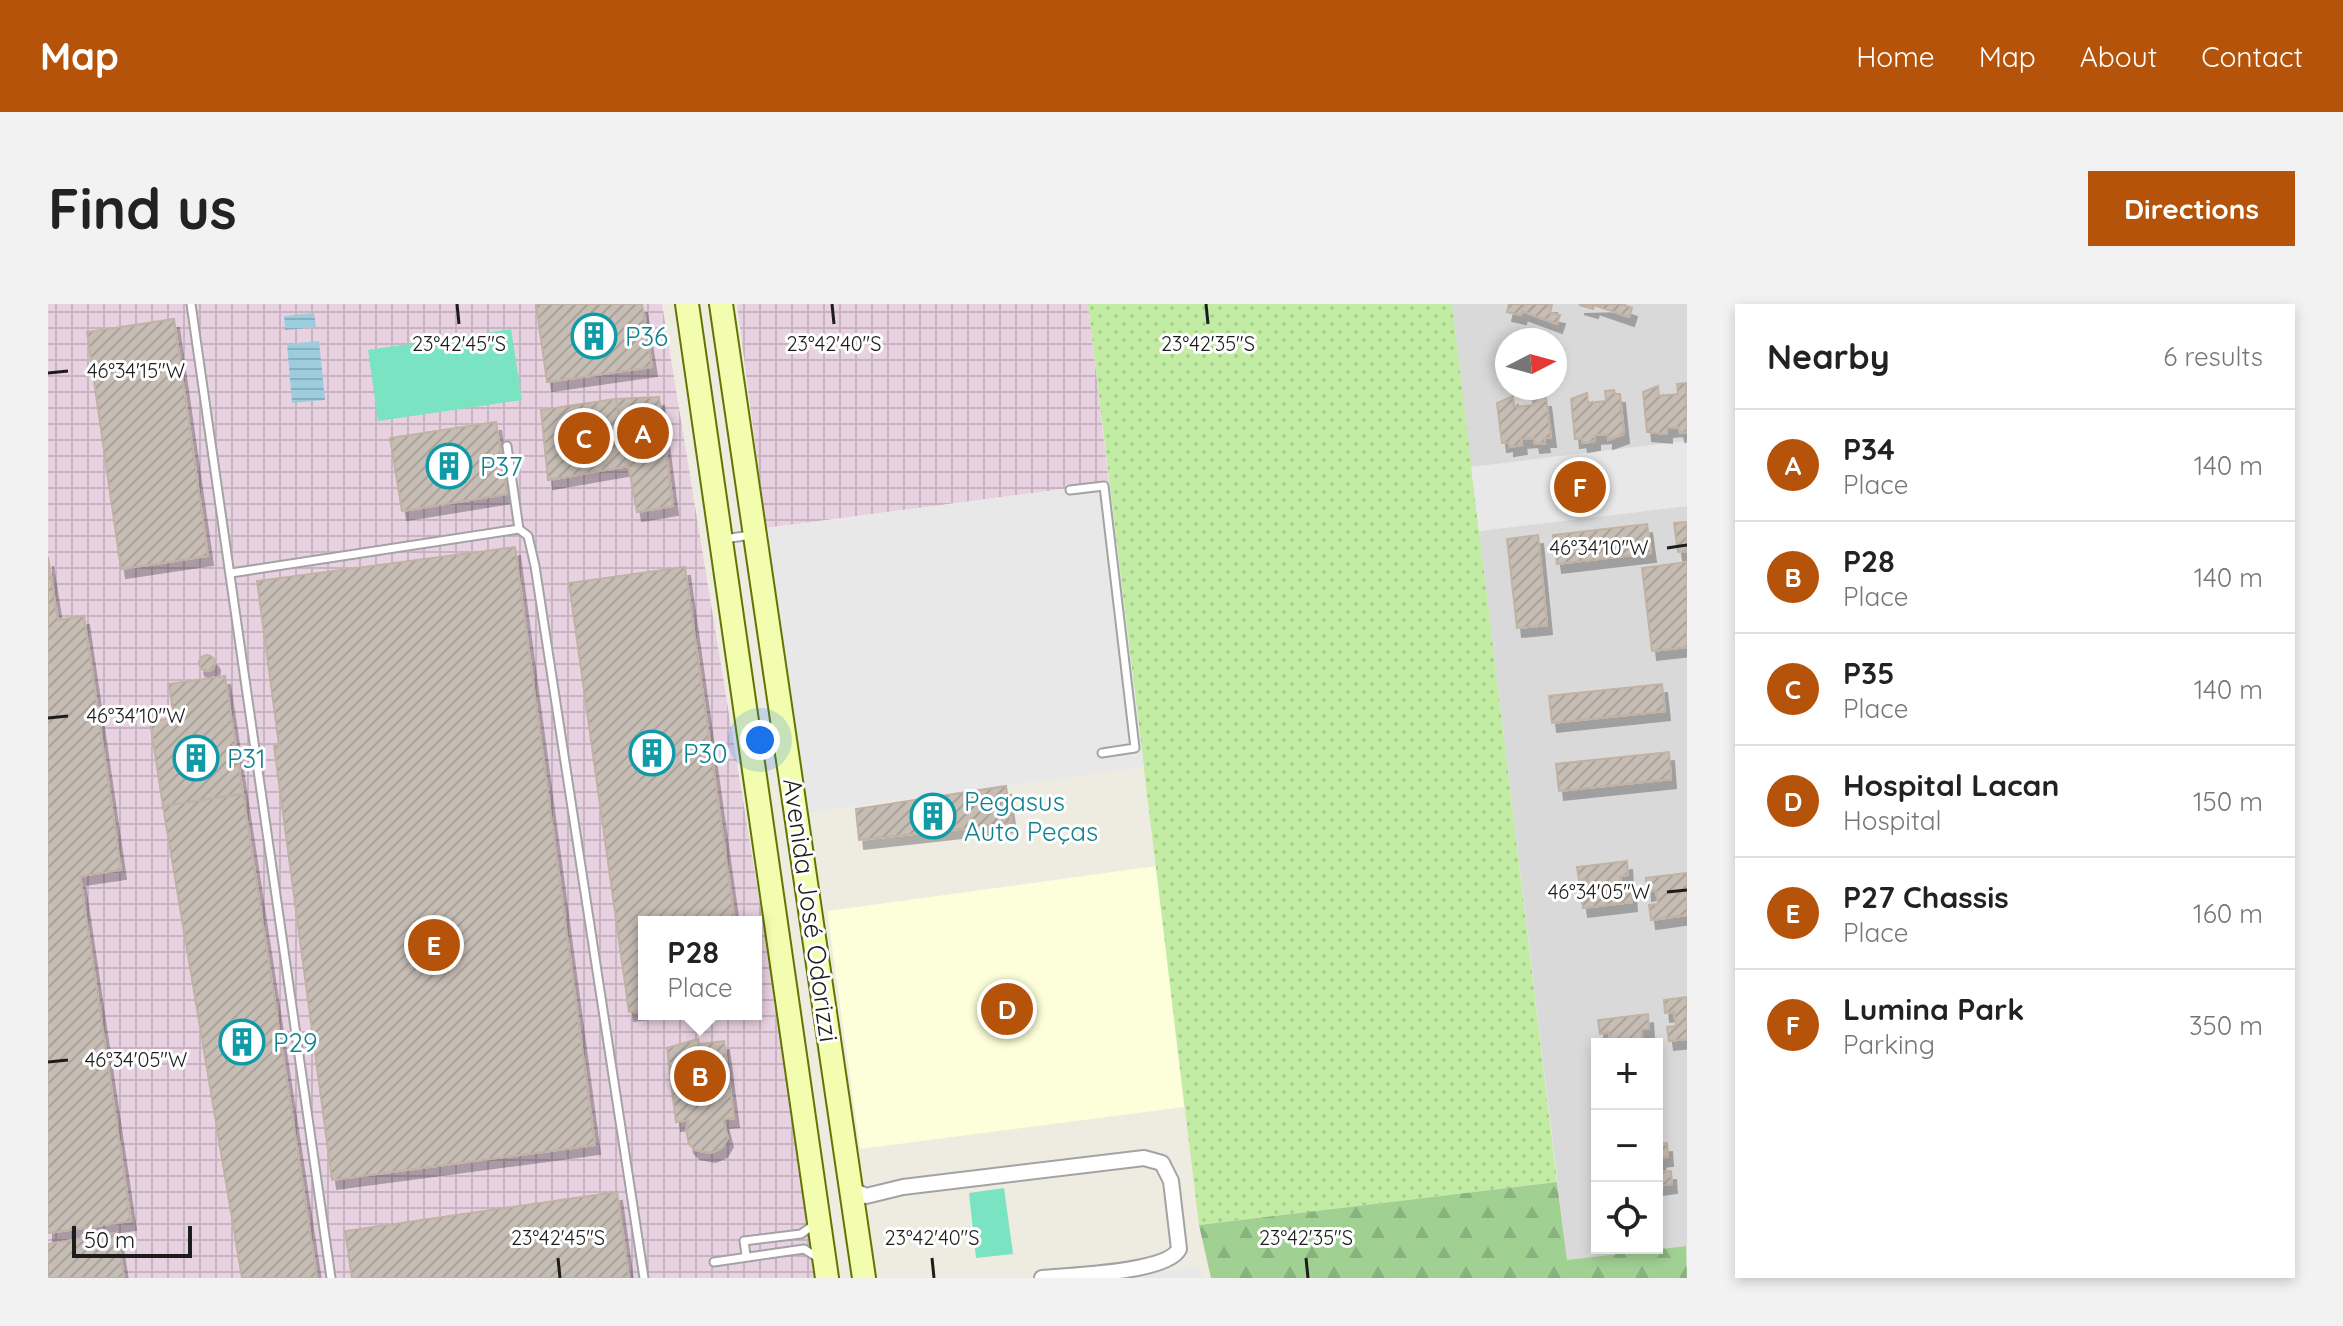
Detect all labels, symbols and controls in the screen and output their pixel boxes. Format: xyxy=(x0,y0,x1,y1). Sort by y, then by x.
text: Map xyxy=(40,32,119,80)
text: Home xyxy=(1856,39,1935,74)
text: Map xyxy=(1979,39,2036,74)
text: About xyxy=(2080,39,2157,74)
text: Contact xyxy=(2201,39,2303,74)
button: Directions xyxy=(2088,171,2295,246)
text: Find us xyxy=(48,173,237,243)
building icon: P36 xyxy=(570,312,618,360)
place label: P36 xyxy=(625,320,668,353)
north arrow xyxy=(1495,328,1567,400)
text: 23°42'45"S xyxy=(412,331,506,356)
text: 23°42'40"S xyxy=(786,331,882,356)
text: 23°42'35"S xyxy=(1161,331,1255,356)
text: Nearby xyxy=(1767,335,1890,378)
text: 6 results xyxy=(2163,340,2263,373)
text: 46°34'15"W xyxy=(87,358,185,383)
pin: A xyxy=(617,403,669,463)
pin: C xyxy=(558,408,610,468)
text: P34 xyxy=(1843,430,1895,468)
building icon: P37 xyxy=(425,442,473,490)
text: A xyxy=(1785,449,1801,482)
text: 140 m xyxy=(2194,449,2263,482)
place label: P37 xyxy=(480,450,522,483)
pin: F xyxy=(1554,457,1606,517)
text: Place xyxy=(1843,468,1908,501)
text: 46°34'10"W xyxy=(1549,535,1649,560)
text: P28 xyxy=(1843,542,1895,580)
text: B xyxy=(1784,561,1802,594)
text: 140 m xyxy=(2194,561,2263,594)
text: Place xyxy=(1843,580,1908,613)
text: P35 xyxy=(1843,654,1894,692)
text: C xyxy=(1785,673,1801,706)
text: 140 m xyxy=(2194,673,2263,706)
text: Place xyxy=(1843,692,1908,725)
text: 46°34'10"W xyxy=(86,703,186,728)
your location xyxy=(740,720,780,760)
building icon: P30 xyxy=(628,729,676,777)
building icon: P31 xyxy=(172,734,220,782)
place label: P30 xyxy=(683,737,728,770)
place label: P31 xyxy=(227,742,266,775)
text: Hospital Lacan xyxy=(1843,766,2059,804)
street label: Avenida José Odorizzi xyxy=(776,776,846,1044)
place label: Pegasus Auto Peças xyxy=(964,785,1098,848)
text: D xyxy=(1784,785,1802,818)
text: 150 m xyxy=(2193,785,2263,818)
building icon: Pegasus Auto Peças xyxy=(909,792,957,840)
text: Hospital xyxy=(1843,804,1942,837)
text: P27 Chassis xyxy=(1843,878,2009,916)
text: 46°34'05"W xyxy=(1548,879,1650,904)
text: E xyxy=(1786,897,1800,930)
text: 160 m xyxy=(2193,897,2263,930)
pin: E xyxy=(408,915,460,975)
popup xyxy=(638,916,762,1020)
text: Place xyxy=(1843,916,1908,949)
text: P28 xyxy=(667,933,719,971)
text: Place xyxy=(667,971,733,1004)
pin: D xyxy=(981,979,1033,1039)
text: Lumina Park xyxy=(1843,990,2024,1028)
text: F xyxy=(1786,1009,1800,1042)
text: 350 m xyxy=(2189,1009,2263,1042)
building icon: P29 xyxy=(218,1018,266,1066)
place label: P29 xyxy=(273,1026,317,1059)
text: Parking xyxy=(1843,1028,1935,1061)
map controls xyxy=(1591,1038,1663,1254)
button: + xyxy=(1591,1038,1663,1110)
pin: B xyxy=(674,1046,726,1106)
text: 46°34'05"W xyxy=(85,1047,187,1072)
button: − xyxy=(1591,1110,1663,1182)
button: locate xyxy=(1591,1182,1663,1254)
scale bar xyxy=(72,1222,192,1258)
text: 23°42'45"S xyxy=(511,1225,605,1250)
text: 23°42'40"S xyxy=(884,1225,980,1250)
text: 23°42'35"S xyxy=(1259,1225,1353,1250)
text: 50 m xyxy=(84,1226,135,1254)

